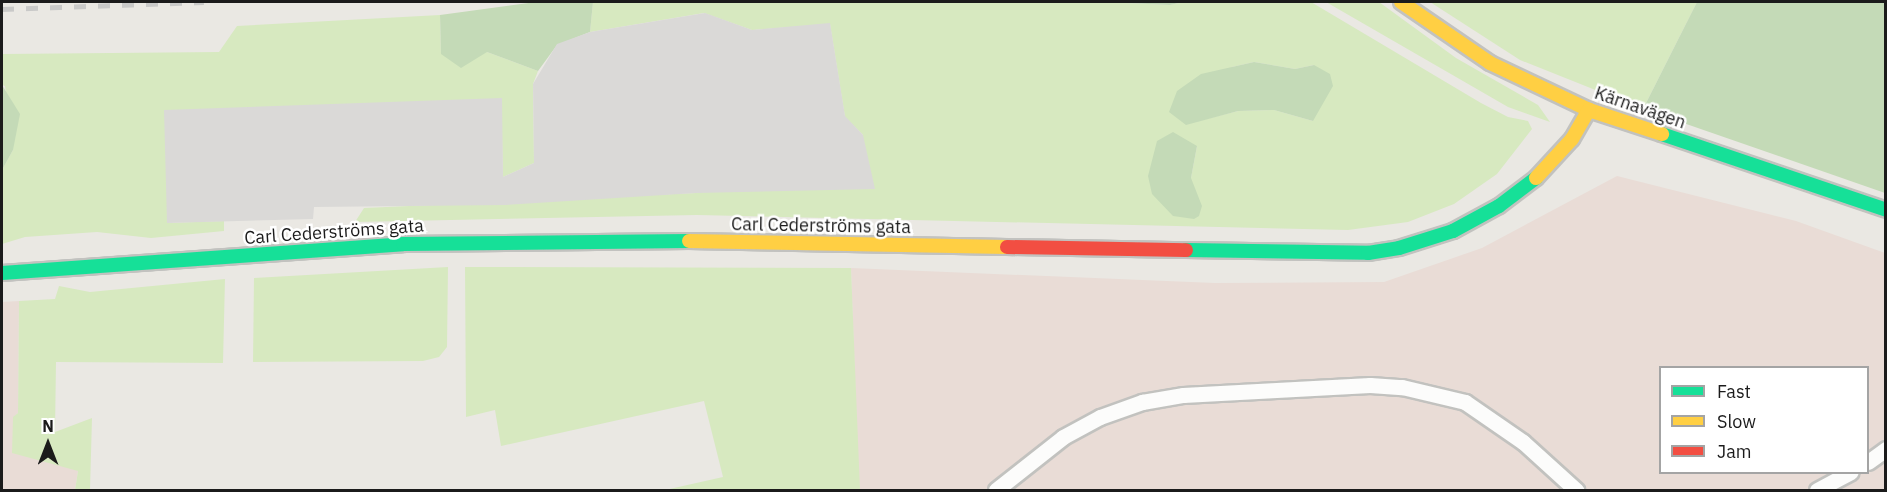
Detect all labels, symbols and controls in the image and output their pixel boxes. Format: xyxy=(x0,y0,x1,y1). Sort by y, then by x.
street label: Kärnavägen xyxy=(1592,82,1688,134)
street label: Carl Cederströms gata xyxy=(731,214,911,238)
street label: Carl Cederströms gata xyxy=(244,215,424,249)
legend xyxy=(1659,366,1869,474)
text: Fast xyxy=(1717,380,1751,403)
text: Slow xyxy=(1717,410,1756,433)
north arrow xyxy=(18,414,78,474)
text: N xyxy=(42,416,54,436)
text: Jam xyxy=(1717,440,1752,463)

